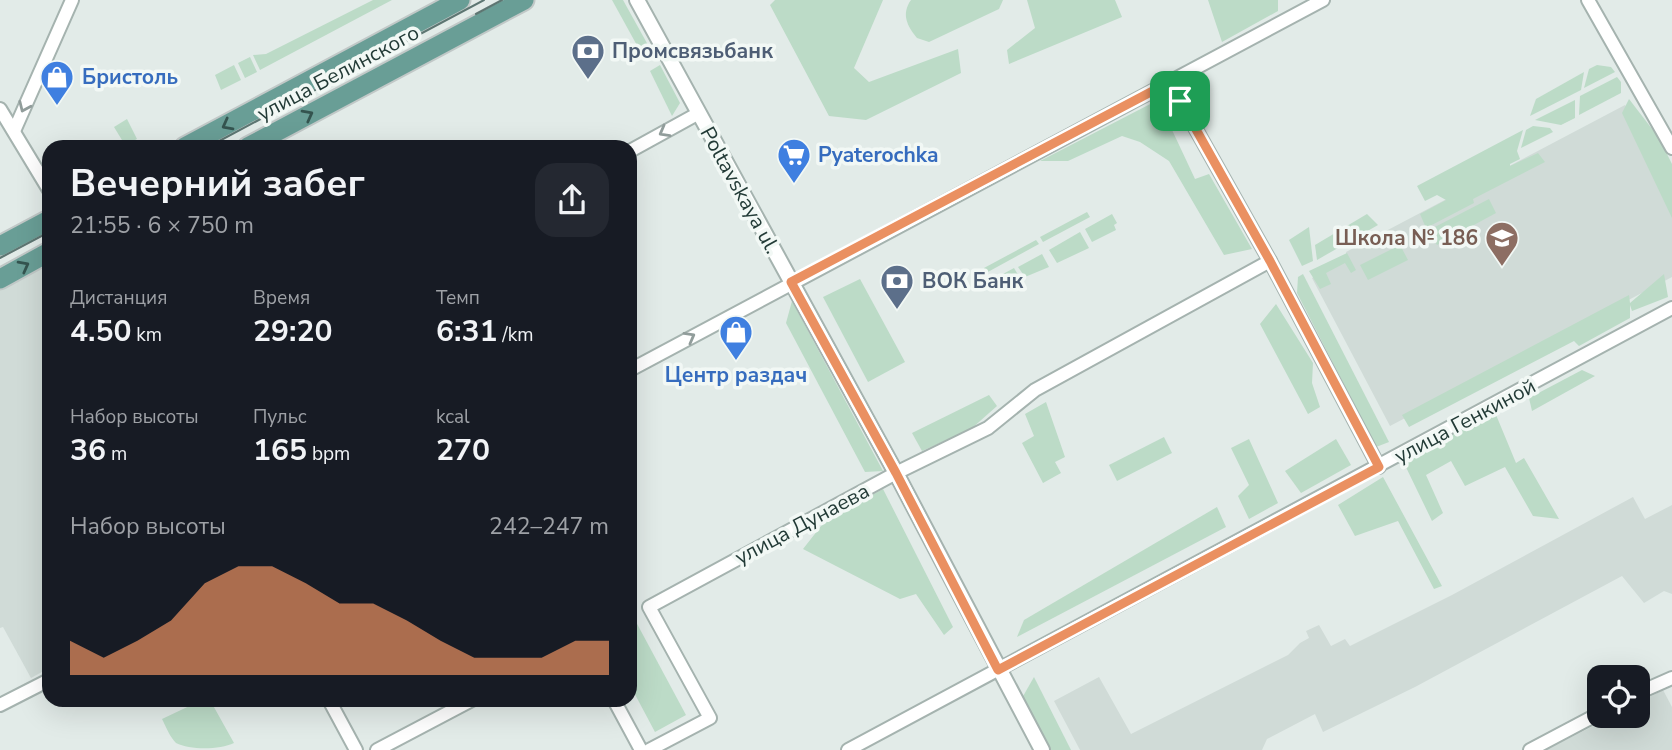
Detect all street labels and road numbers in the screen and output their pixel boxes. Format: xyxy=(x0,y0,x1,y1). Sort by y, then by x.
street label: улица Белинского xyxy=(252,18,424,128)
street label: Poltavskaya ul. xyxy=(694,121,786,259)
street label: улица Генкиной xyxy=(1389,372,1541,470)
street label: улица Дунаева xyxy=(730,477,874,571)

